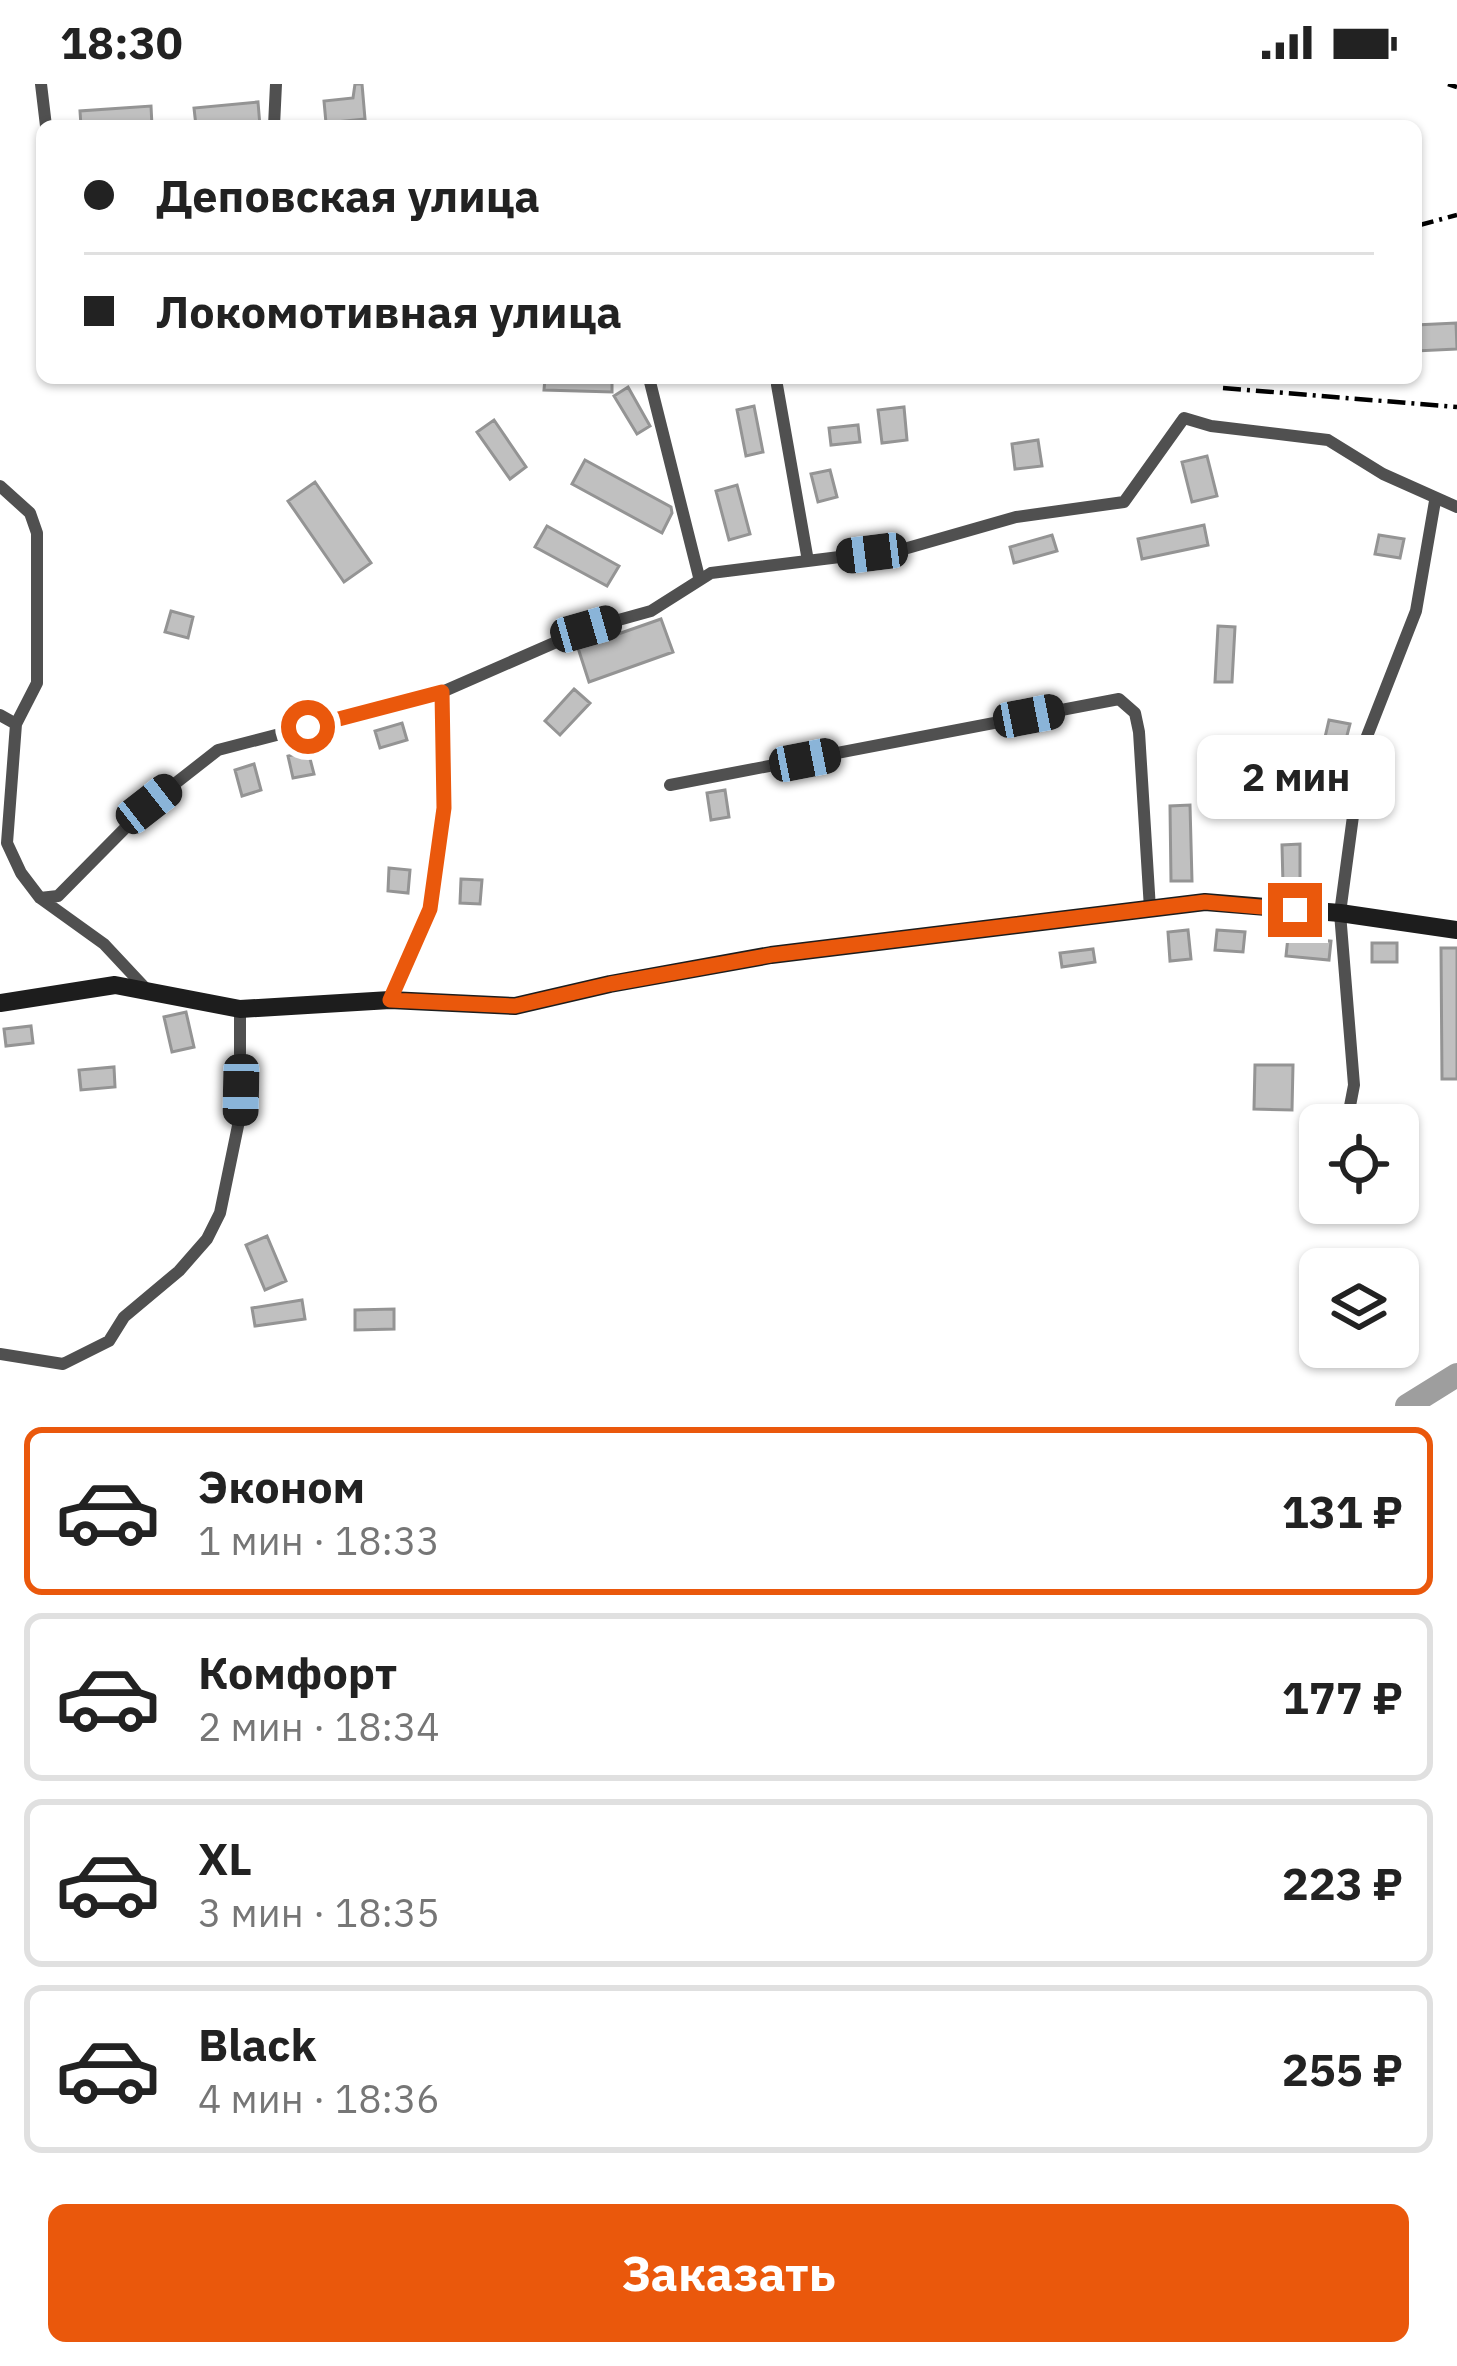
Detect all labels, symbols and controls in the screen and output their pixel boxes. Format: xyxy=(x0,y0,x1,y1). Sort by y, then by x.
text: 18:30 xyxy=(60,13,183,71)
text: Деповская улица xyxy=(156,166,540,224)
text: Локомотивная улица xyxy=(156,282,622,340)
car xyxy=(834,531,910,575)
car xyxy=(546,602,626,656)
car xyxy=(990,691,1068,741)
route start xyxy=(281,700,335,754)
car xyxy=(766,735,844,785)
callout: 2 мин xyxy=(1196,736,1394,820)
text: 2 мин xyxy=(1242,751,1350,802)
car xyxy=(110,768,188,840)
route end xyxy=(1268,883,1322,937)
car xyxy=(222,1054,260,1126)
map controls xyxy=(1299,1104,1419,1368)
button: locate xyxy=(1299,1104,1419,1224)
button: layers xyxy=(1299,1248,1419,1368)
icon: car xyxy=(54,1457,162,1565)
text: Эконом xyxy=(198,1457,365,1515)
text: 131 ₽ xyxy=(1282,1482,1403,1540)
text: 1 мин · 18:33 xyxy=(198,1515,440,1566)
icon: car xyxy=(54,1643,162,1751)
text: Комфорт xyxy=(198,1643,397,1701)
text: 177 ₽ xyxy=(1282,1668,1403,1726)
text: 2 мин · 18:34 xyxy=(198,1701,440,1752)
icon: car xyxy=(54,1829,162,1937)
text: XL xyxy=(198,1829,252,1887)
text: 223 ₽ xyxy=(1282,1854,1403,1912)
text: 3 мин · 18:35 xyxy=(198,1887,440,1938)
icon: car xyxy=(54,2015,162,2123)
text: Black xyxy=(198,2015,317,2073)
text: 255 ₽ xyxy=(1282,2040,1403,2098)
text: 4 мин · 18:36 xyxy=(198,2073,440,2124)
button: Заказать xyxy=(48,2204,1409,2342)

